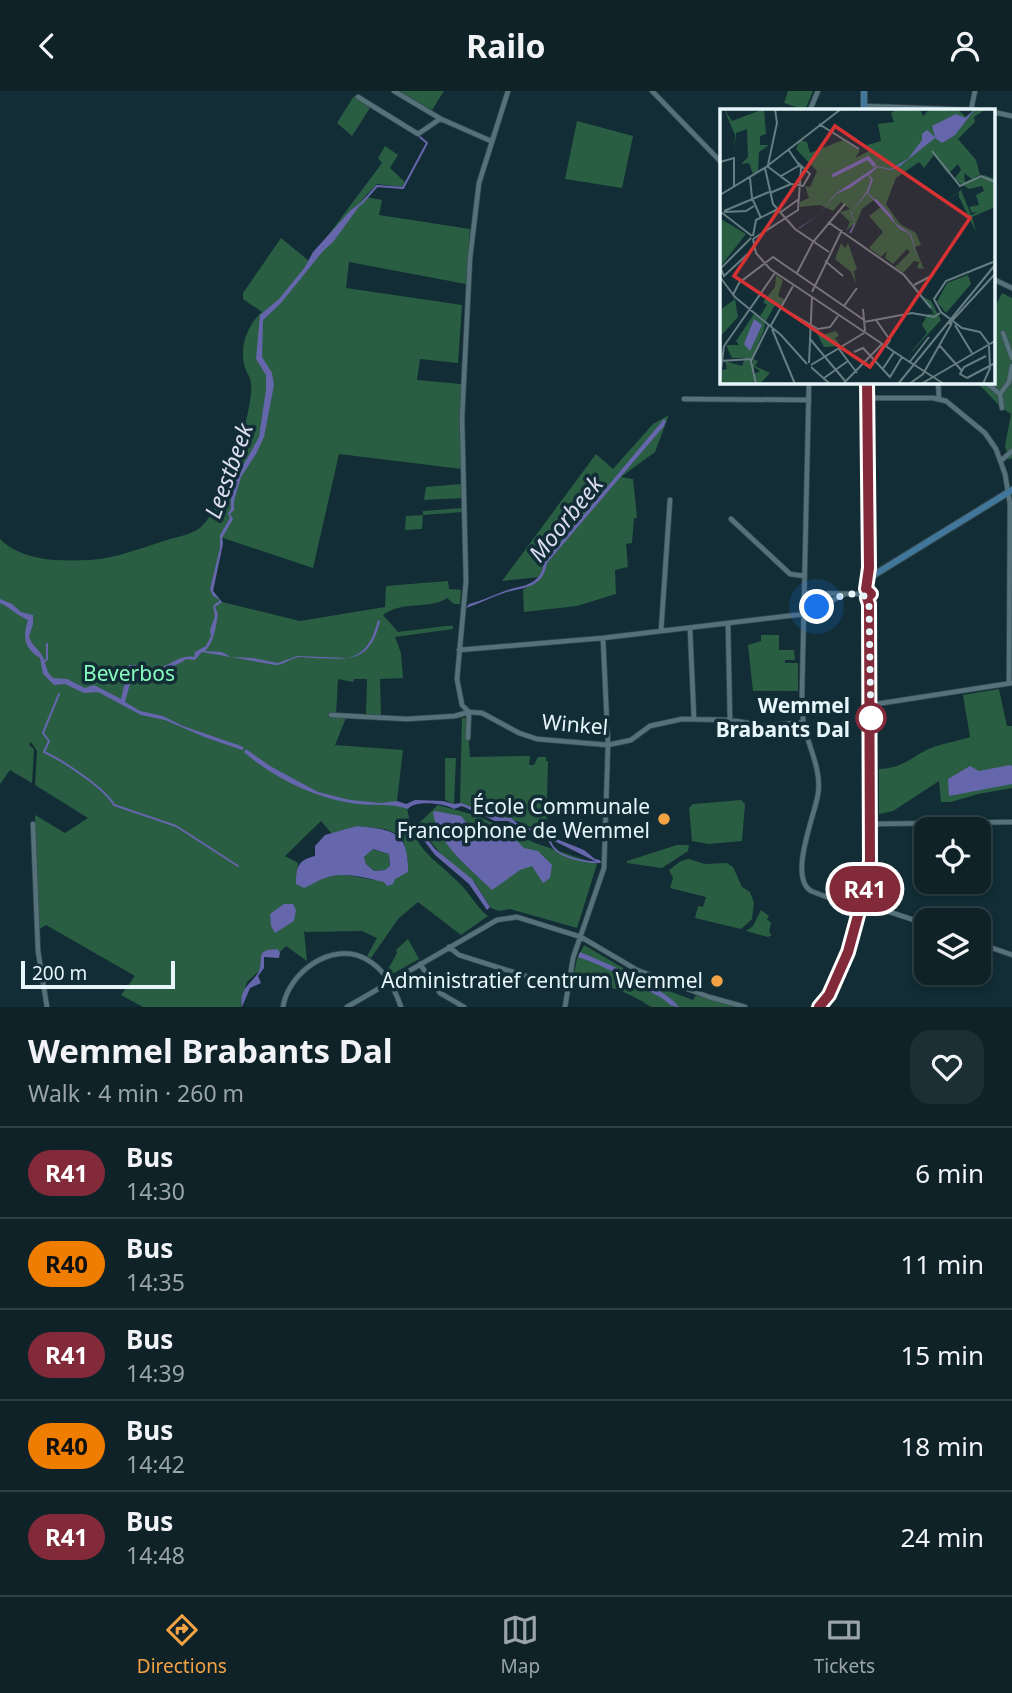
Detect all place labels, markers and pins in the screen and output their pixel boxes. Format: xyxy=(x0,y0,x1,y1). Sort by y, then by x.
place label: Wemmel Brabants Dal xyxy=(716,691,850,743)
marker: Wemmel Brabants Dal xyxy=(856,703,886,733)
place label: École Communale Francophone de Wemmel xyxy=(397,792,650,844)
marker: École Communale Francophone de Wemmel xyxy=(656,811,672,827)
place label: Administratief centrum Wemmel xyxy=(381,966,703,994)
marker: Administratief centrum Wemmel xyxy=(709,973,725,989)

